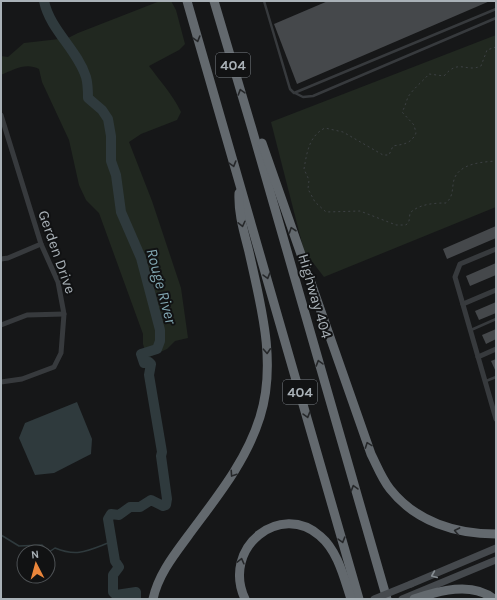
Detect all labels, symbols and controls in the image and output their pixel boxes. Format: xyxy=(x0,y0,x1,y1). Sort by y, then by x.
one-way arrow xyxy=(193,35,201,42)
road number: 404 xyxy=(216,53,250,77)
one-way arrow xyxy=(237,88,246,95)
one-way arrow xyxy=(228,160,237,167)
street label: Gerden Drive xyxy=(34,208,80,296)
one-way arrow xyxy=(238,221,246,227)
one-way arrow xyxy=(288,227,297,234)
water label: Rouge River xyxy=(142,246,181,327)
street label: Highway 404 xyxy=(294,252,336,341)
one-way arrow xyxy=(262,273,271,280)
one-way arrow xyxy=(263,348,271,354)
one-way arrow xyxy=(315,359,324,366)
road number: 404 xyxy=(283,380,317,404)
one-way arrow xyxy=(302,411,311,418)
one-way arrow xyxy=(364,442,373,449)
one-way arrow xyxy=(230,470,238,477)
one-way arrow xyxy=(350,485,359,492)
one-way arrow xyxy=(454,527,460,536)
one-way arrow xyxy=(337,536,346,543)
north arrow xyxy=(16,544,56,584)
text: N xyxy=(30,548,40,561)
one-way arrow xyxy=(236,558,245,565)
one-way arrow xyxy=(431,570,438,578)

